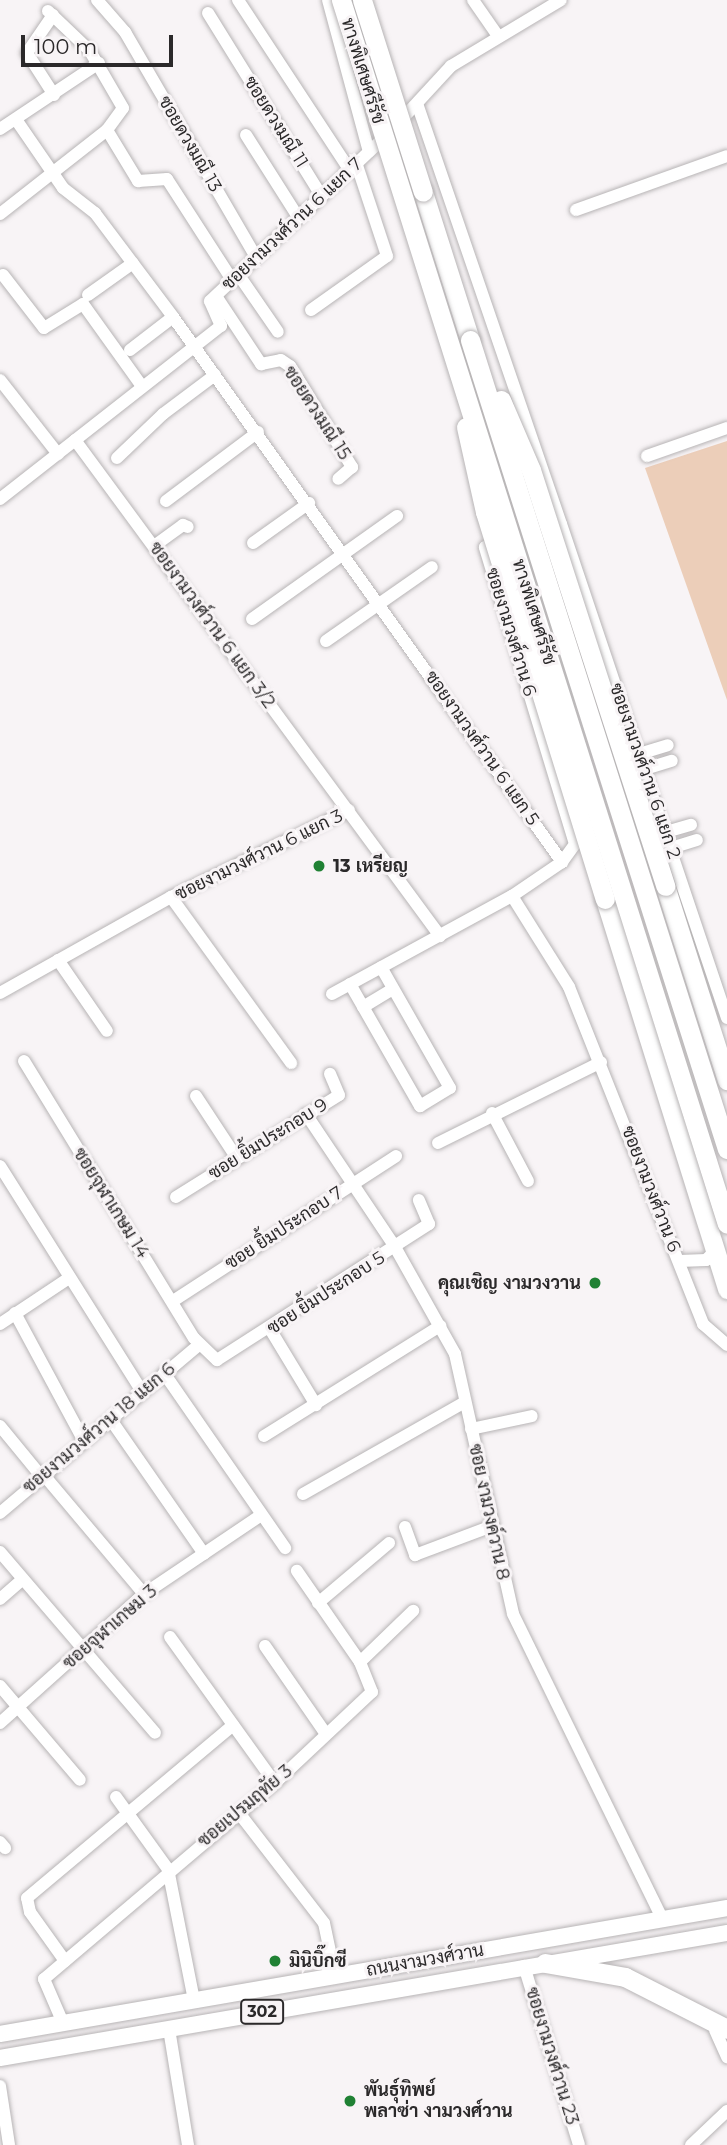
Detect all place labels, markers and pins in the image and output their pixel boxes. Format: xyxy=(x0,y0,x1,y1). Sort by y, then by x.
place label: 13 เหรียญ xyxy=(333,855,408,877)
marker: 13 เหรียญ xyxy=(311,858,327,874)
place label: คุณเชิญ งามวงวาน xyxy=(438,1272,581,1294)
marker: คุณเชิญ งามวงวาน xyxy=(587,1275,603,1291)
place label: มินิบิ๊กซี xyxy=(289,1950,347,1972)
marker: มินิบิ๊กซี xyxy=(267,1953,283,1969)
place label: พันธุ์ทิพย์ พลาซ่า งามวงศ์วาน xyxy=(364,2080,513,2122)
marker: พันธุ์ทิพย์ พลาซ่า งามวงศ์วาน xyxy=(342,2093,358,2109)

